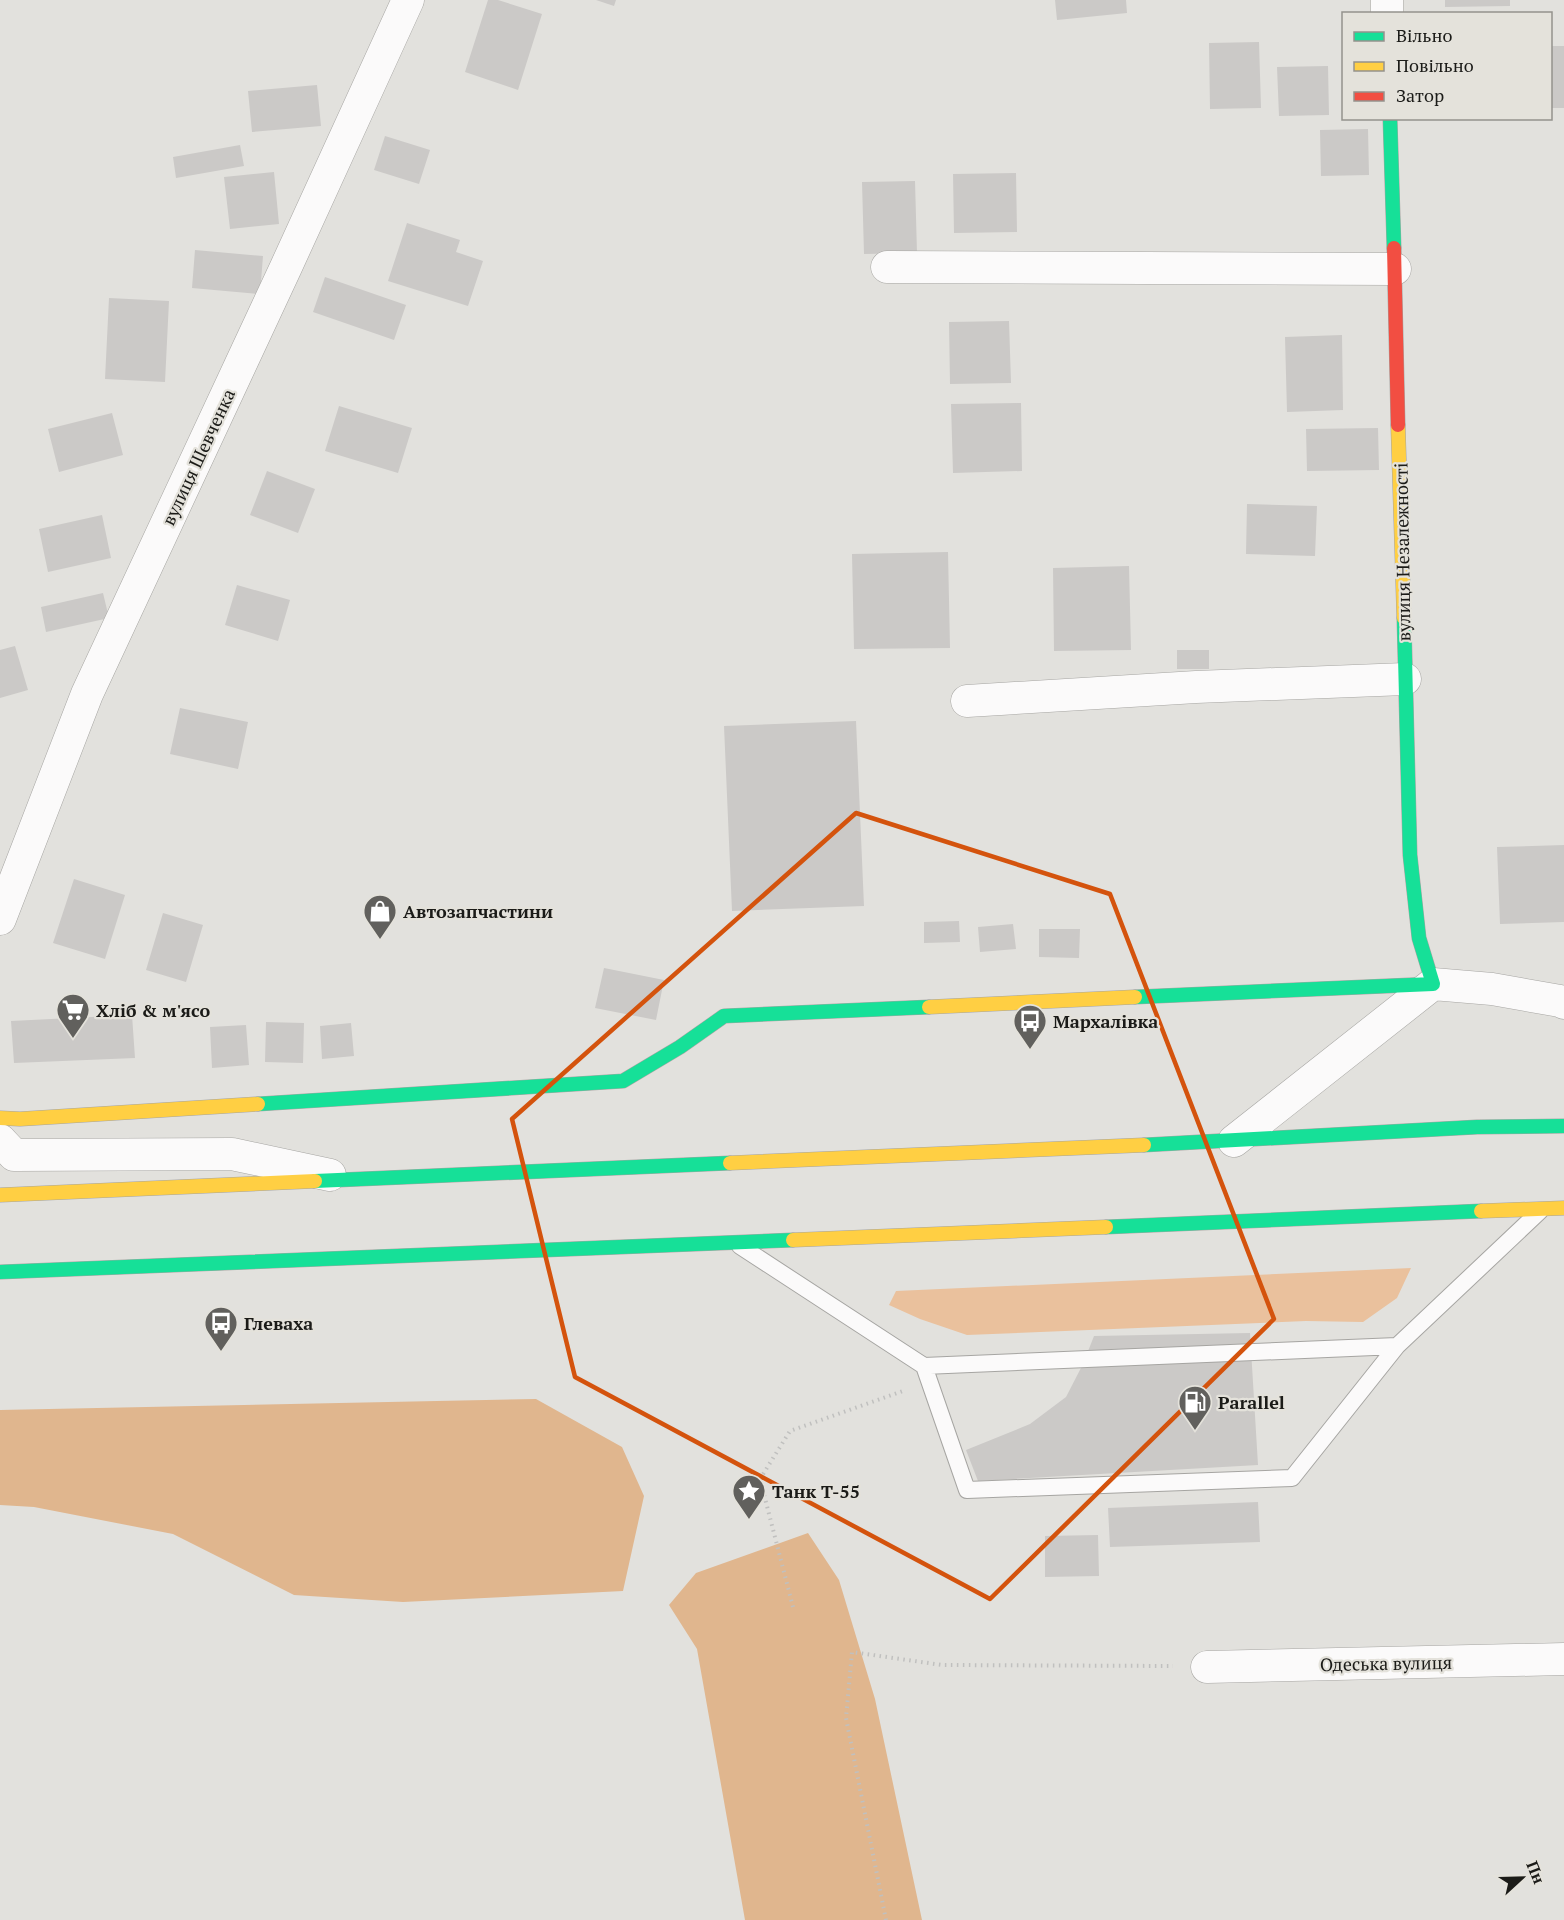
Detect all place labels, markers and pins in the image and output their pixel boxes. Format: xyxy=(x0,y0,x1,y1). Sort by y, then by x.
shop icon: Автозапчастини xyxy=(362,893,398,940)
place label: Автозапчастини xyxy=(403,899,553,923)
supermarket icon: Хліб & м'ясо xyxy=(55,992,91,1039)
place label: Хліб & м'ясо xyxy=(96,998,210,1022)
bus stop icon: Мархалівка xyxy=(1012,1003,1048,1050)
place label: Мархалівка xyxy=(1053,1009,1158,1033)
bus stop icon: Глеваха xyxy=(203,1305,239,1352)
place label: Глеваха xyxy=(244,1311,313,1335)
fuel station icon: Parallel xyxy=(1177,1384,1213,1431)
place label: Parallel xyxy=(1218,1390,1285,1414)
place icon: Танк Т-55 xyxy=(731,1473,767,1520)
place label: Танк Т-55 xyxy=(772,1479,860,1503)

